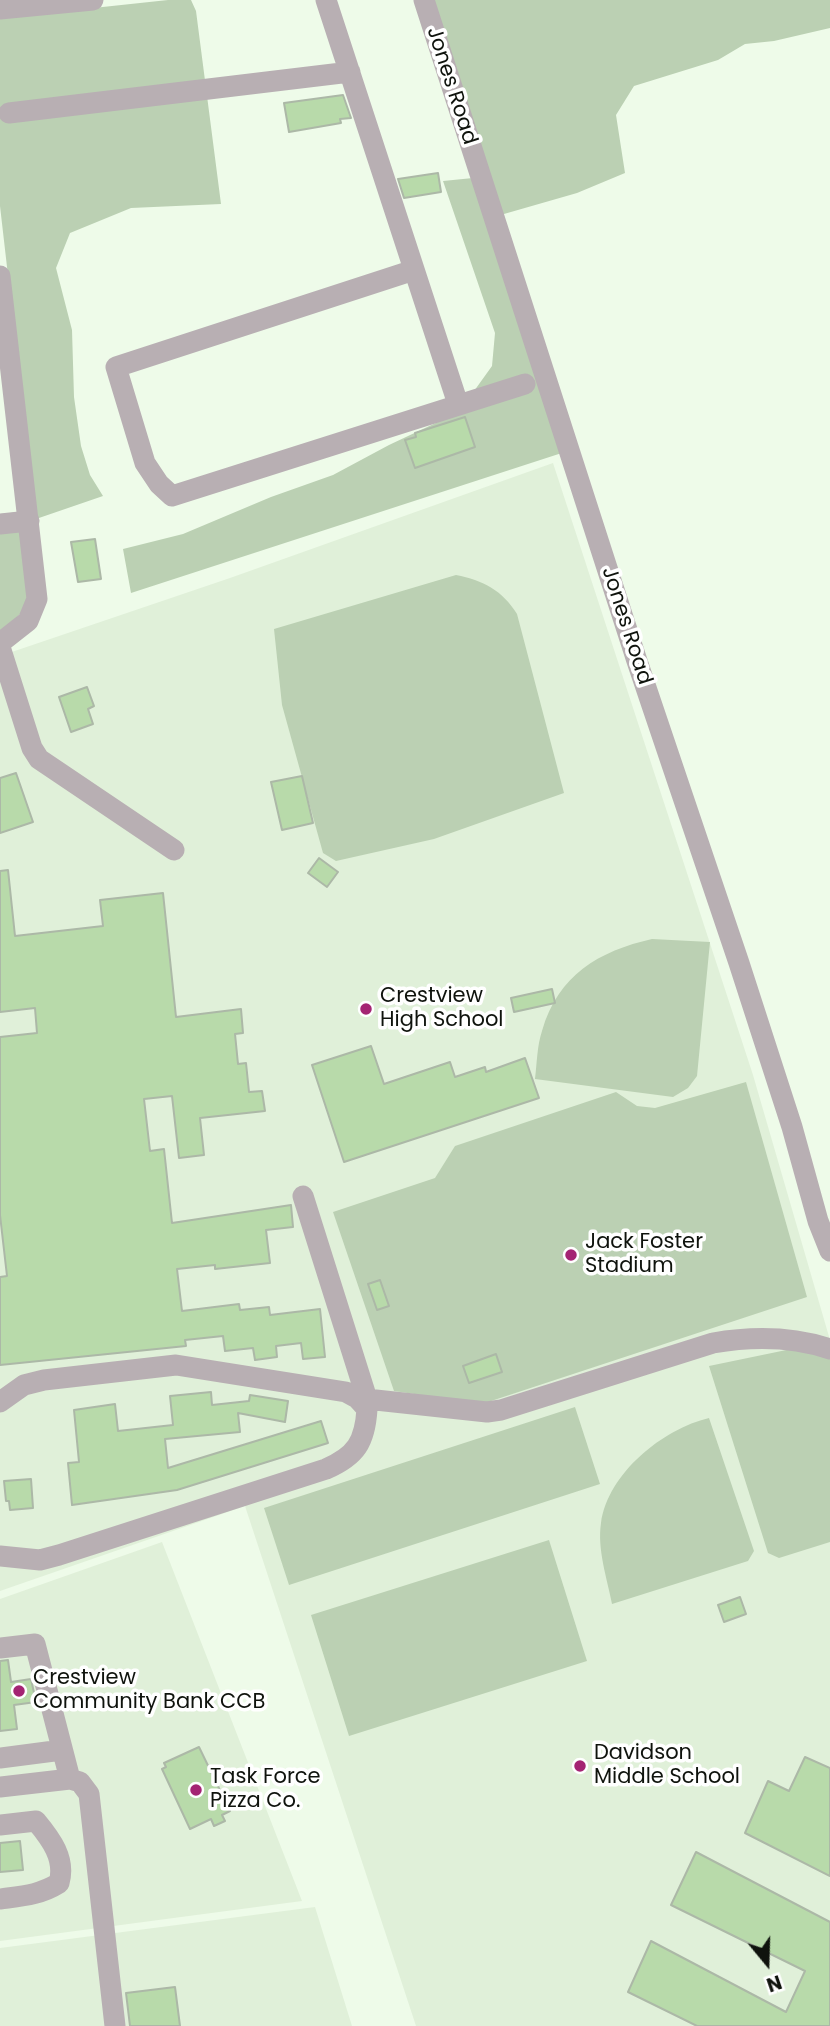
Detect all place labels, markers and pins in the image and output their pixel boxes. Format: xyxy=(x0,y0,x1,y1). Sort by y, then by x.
place label: Crestview High School xyxy=(380,984,504,1034)
marker: Crestview High School xyxy=(358,1001,374,1017)
place label: Jack Foster Stadium xyxy=(585,1230,703,1280)
marker: Jack Foster Stadium xyxy=(563,1247,579,1263)
place label: Crestview Community Bank CCB xyxy=(33,1666,265,1716)
marker: Crestview Community Bank CCB xyxy=(11,1683,27,1699)
place label: Davidson Middle School xyxy=(594,1741,740,1791)
marker: Davidson Middle School xyxy=(572,1758,588,1774)
place label: Task Force Pizza Co. xyxy=(210,1765,321,1815)
marker: Task Force Pizza Co. xyxy=(188,1782,204,1798)

